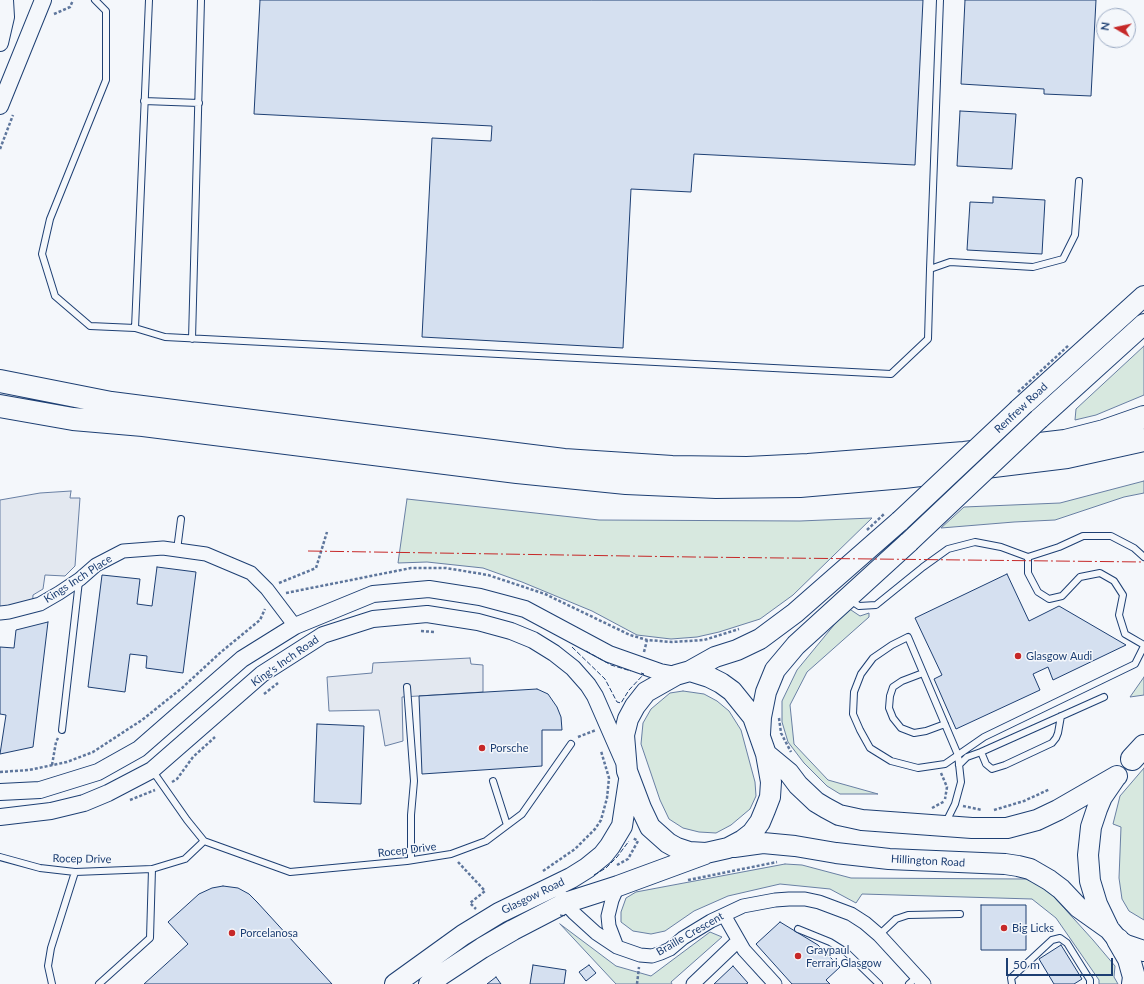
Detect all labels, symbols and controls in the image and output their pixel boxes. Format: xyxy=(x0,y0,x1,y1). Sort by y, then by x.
north arrow xyxy=(1096,8,1136,48)
text: N xyxy=(1098,21,1112,31)
street label: Renfrew Road xyxy=(992,380,1050,436)
street label: Kings Inch Place xyxy=(42,552,114,606)
street label: King's Inch Road xyxy=(249,633,321,689)
place label: Glasgow Audi xyxy=(1026,649,1092,663)
marker: Glasgow Audi xyxy=(1013,651,1023,661)
place label: Porsche xyxy=(490,741,528,755)
marker: Porsche xyxy=(477,743,487,753)
street label: Rocep Drive xyxy=(377,840,437,860)
street label: Rocep Drive xyxy=(52,852,112,866)
street label: Hillington Road xyxy=(891,852,965,870)
street label: Glasgow Road xyxy=(499,875,567,917)
street label: Braille Crescent xyxy=(654,909,726,959)
place label: Big Licks xyxy=(1012,921,1054,935)
marker: Big Licks xyxy=(999,923,1009,933)
place label: Porcelanosa xyxy=(240,926,298,940)
marker: Porcelanosa xyxy=(227,928,237,938)
place label: Graypaul Ferrari Glasgow xyxy=(806,943,882,969)
scale bar xyxy=(1008,950,1115,976)
marker: Graypaul Ferrari Glasgow xyxy=(793,951,803,961)
text: 50 m xyxy=(1013,957,1040,972)

